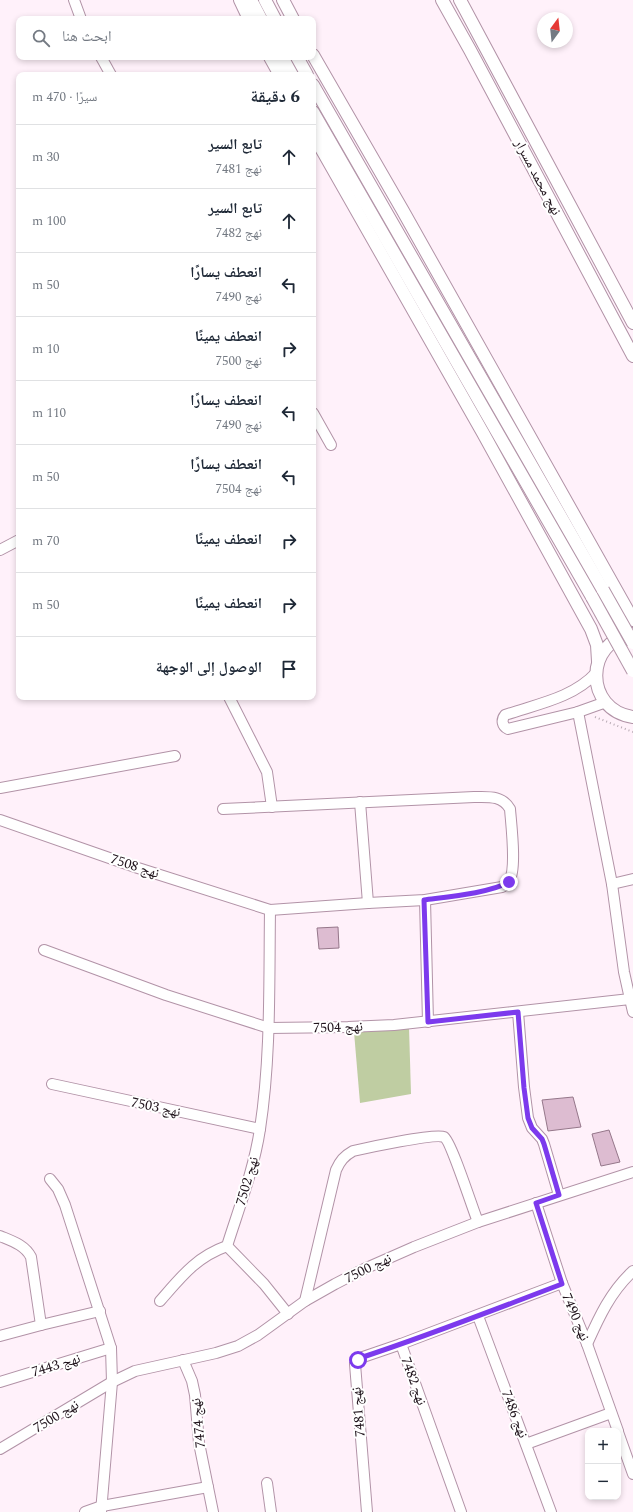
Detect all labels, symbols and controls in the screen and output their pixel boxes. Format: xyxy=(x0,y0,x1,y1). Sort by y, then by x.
north arrow xyxy=(537,12,573,48)
search box xyxy=(16,16,316,60)
text: ابحث هنا xyxy=(62,25,112,48)
icon: search xyxy=(30,27,52,49)
text: 6 دقيقة xyxy=(251,84,300,110)
text: سيرًا · 470 m xyxy=(32,87,97,107)
text: تابع السير xyxy=(208,133,262,156)
street label: نهج محمد مسرار xyxy=(509,134,567,219)
icon: ahead xyxy=(278,146,300,168)
text: 30 m xyxy=(32,147,59,167)
text: نهج 7481 xyxy=(216,159,262,179)
text: تابع السير xyxy=(208,197,262,220)
icon: ahead xyxy=(278,210,300,232)
text: 100 m xyxy=(32,211,66,231)
text: نهج 7482 xyxy=(216,223,262,243)
text: انعطف يسارًا xyxy=(190,261,262,284)
icon: left xyxy=(278,274,300,296)
text: 50 m xyxy=(32,275,59,295)
text: نهج 7490 xyxy=(216,287,262,307)
text: انعطف يمينًا xyxy=(195,325,262,348)
icon: right xyxy=(278,338,300,360)
text: 10 m xyxy=(32,339,59,359)
text: نهج 7500 xyxy=(216,351,262,371)
text: انعطف يسارًا xyxy=(190,389,262,412)
icon: left xyxy=(278,402,300,424)
text: 110 m xyxy=(32,403,66,423)
text: نهج 7490 xyxy=(216,415,262,435)
text: انعطف يسارًا xyxy=(190,453,262,476)
icon: left xyxy=(278,466,300,488)
text: 50 m xyxy=(32,467,59,487)
text: نهج 7504 xyxy=(216,479,262,499)
text: انعطف يمينًا xyxy=(195,528,262,551)
icon: right xyxy=(278,530,300,552)
text: 70 m xyxy=(32,531,59,551)
text: انعطف يمينًا xyxy=(195,592,262,615)
icon: right xyxy=(278,594,300,616)
text: 50 m xyxy=(32,595,59,615)
text: الوصول إلى الوجهة xyxy=(156,656,262,679)
icon: arrive xyxy=(278,658,300,680)
street label: نهج 7508 xyxy=(108,848,162,884)
route end xyxy=(500,873,518,891)
street label: نهج 7504 xyxy=(313,1016,364,1038)
street label: نهج 7503 xyxy=(129,1092,183,1122)
street label: نهج 7502 xyxy=(230,1154,264,1208)
street label: نهج 7500 xyxy=(341,1248,395,1288)
street label: نهج 7490 xyxy=(557,1290,595,1344)
street label: نهج 7443 xyxy=(29,1348,83,1382)
route start xyxy=(349,1351,367,1369)
street label: نهج 7482 xyxy=(396,1354,432,1408)
street label: نهج 7481 xyxy=(345,1386,371,1438)
street label: نهج 7486 xyxy=(496,1387,534,1441)
street label: نهج 7500 xyxy=(29,1394,83,1438)
street label: نهج 7474 xyxy=(185,1397,211,1449)
map controls xyxy=(585,1428,621,1500)
button: + xyxy=(585,1428,621,1464)
button: − xyxy=(585,1464,621,1500)

